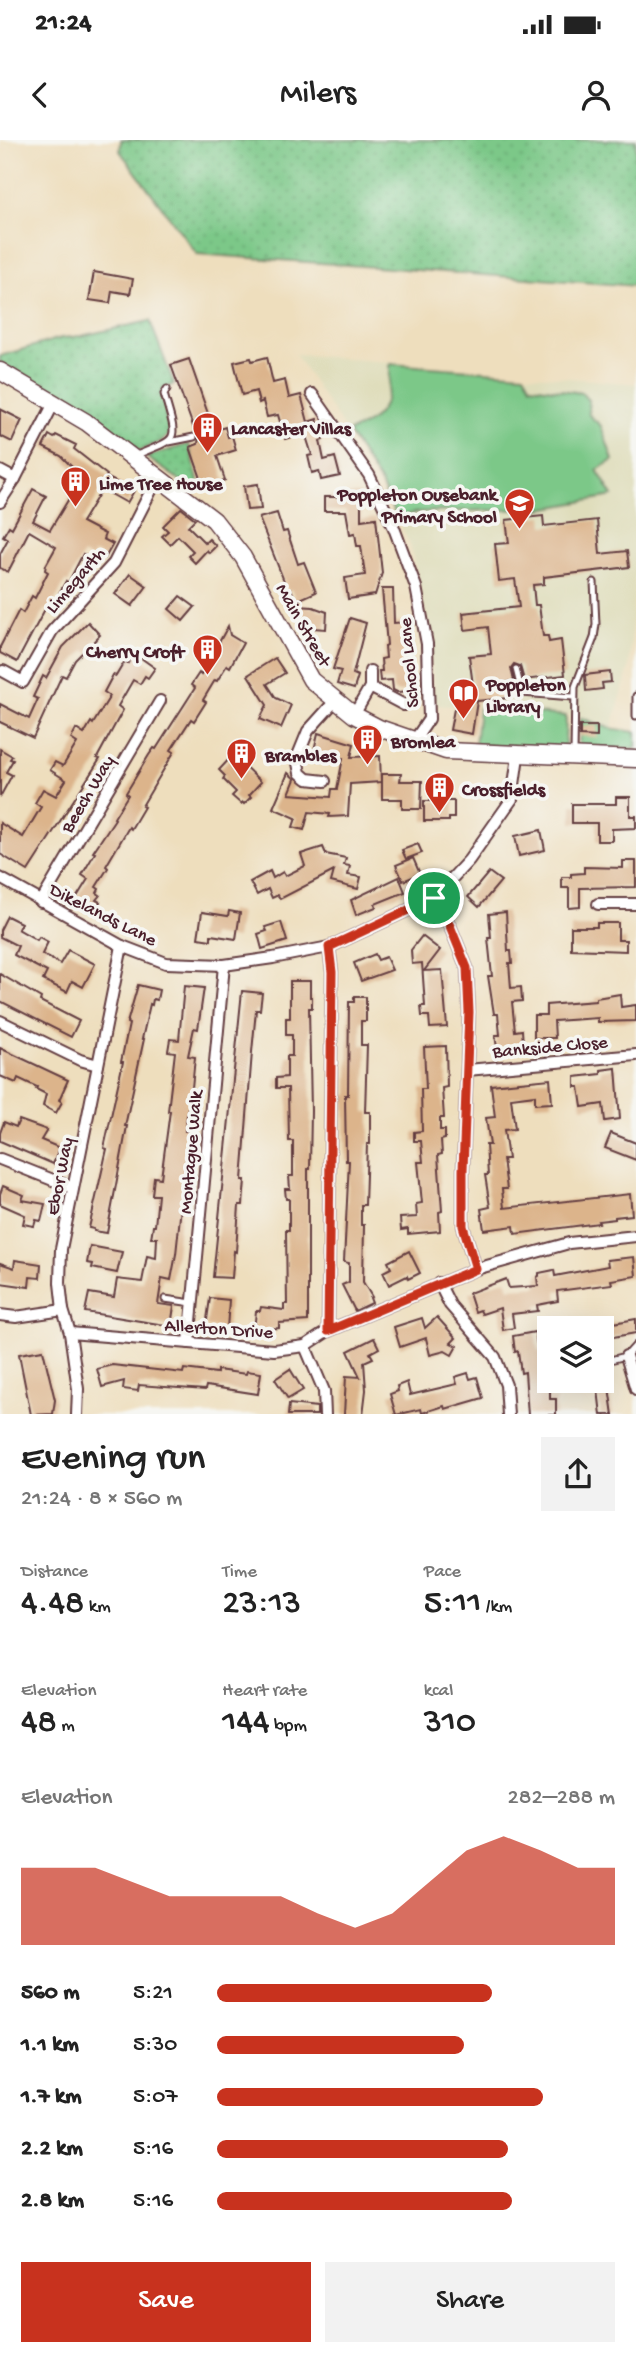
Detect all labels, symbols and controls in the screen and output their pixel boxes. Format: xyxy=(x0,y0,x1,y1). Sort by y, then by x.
text: 21:24 xyxy=(35,9,91,40)
icon: back xyxy=(21,76,59,114)
text: Milers xyxy=(280,76,356,114)
icon: person xyxy=(577,76,615,114)
building icon: Lancaster Villas xyxy=(191,410,225,454)
place label: Lancaster Villas xyxy=(231,419,352,442)
building icon: Lime Tree House xyxy=(59,465,93,509)
place label: Lime Tree House xyxy=(99,474,224,497)
place label: Poppleton Ousebank Primary School xyxy=(337,485,500,530)
school or university icon: Poppleton Ousebank Primary School xyxy=(503,487,537,531)
street label: Limegarth xyxy=(42,543,112,619)
street label: Main Street xyxy=(269,580,336,673)
street label: School Lane xyxy=(395,617,426,709)
building icon: Cherry Croft xyxy=(190,633,224,677)
place label: Cherry Croft xyxy=(85,642,186,665)
place label: Poppleton Library xyxy=(485,675,567,720)
library icon: Poppleton Library xyxy=(446,677,480,721)
building icon: Bromlea xyxy=(351,723,385,767)
place label: Bromlea xyxy=(390,732,457,755)
building icon: Brambles xyxy=(225,737,259,781)
place label: Brambles xyxy=(264,746,337,769)
street label: Beech Way xyxy=(56,751,121,839)
building icon: Crossfields xyxy=(422,771,456,815)
place label: Crossfields xyxy=(461,780,546,803)
pin xyxy=(404,868,464,928)
street label: Dikelands Lane xyxy=(43,878,160,953)
icon: arrive xyxy=(415,879,453,917)
street label: Bankside Close xyxy=(491,1032,609,1065)
street label: Montague Walk xyxy=(176,1088,209,1215)
street label: Ebor Way xyxy=(43,1135,80,1218)
street label: Allerton Drive xyxy=(164,1315,274,1346)
map controls xyxy=(537,1316,614,1393)
button: layers xyxy=(537,1316,614,1393)
button: share xyxy=(541,1437,615,1511)
text: Evening run xyxy=(21,1438,205,1482)
text: 21:24 · 8 × 560 m xyxy=(21,1486,182,1513)
text: Distance xyxy=(21,1561,88,1584)
text: Time xyxy=(222,1561,257,1584)
text: Pace xyxy=(424,1561,461,1584)
text: 4.48 xyxy=(21,1584,84,1625)
text: 23:13 xyxy=(222,1584,301,1625)
text: 5:11 xyxy=(424,1584,481,1625)
text: km xyxy=(84,1596,111,1619)
text: /km xyxy=(481,1596,512,1619)
text: Elevation xyxy=(21,1680,97,1703)
text: Heart rate xyxy=(222,1680,307,1703)
text: kcal xyxy=(424,1680,453,1703)
text: 48 xyxy=(21,1703,57,1744)
text: 144 xyxy=(222,1703,270,1744)
text: 310 xyxy=(424,1703,476,1744)
text: m xyxy=(57,1715,75,1738)
text: bpm xyxy=(270,1715,307,1738)
text: Elevation xyxy=(21,1785,112,1812)
text: 282–288 m xyxy=(508,1785,615,1812)
text: 560 m xyxy=(21,1980,80,2007)
text: 5:21 xyxy=(133,1980,173,2007)
text: 1.1 km xyxy=(21,2032,79,2059)
text: 5:30 xyxy=(133,2032,177,2059)
text: 1.7 km xyxy=(21,2084,82,2111)
text: 5:07 xyxy=(133,2084,177,2111)
text: 2.2 km xyxy=(21,2136,83,2163)
text: 5:16 xyxy=(133,2136,173,2163)
text: 2.8 km xyxy=(21,2188,84,2215)
text: 5:16 xyxy=(133,2188,173,2215)
button: Save xyxy=(21,2262,311,2342)
button: Share xyxy=(325,2262,615,2342)

